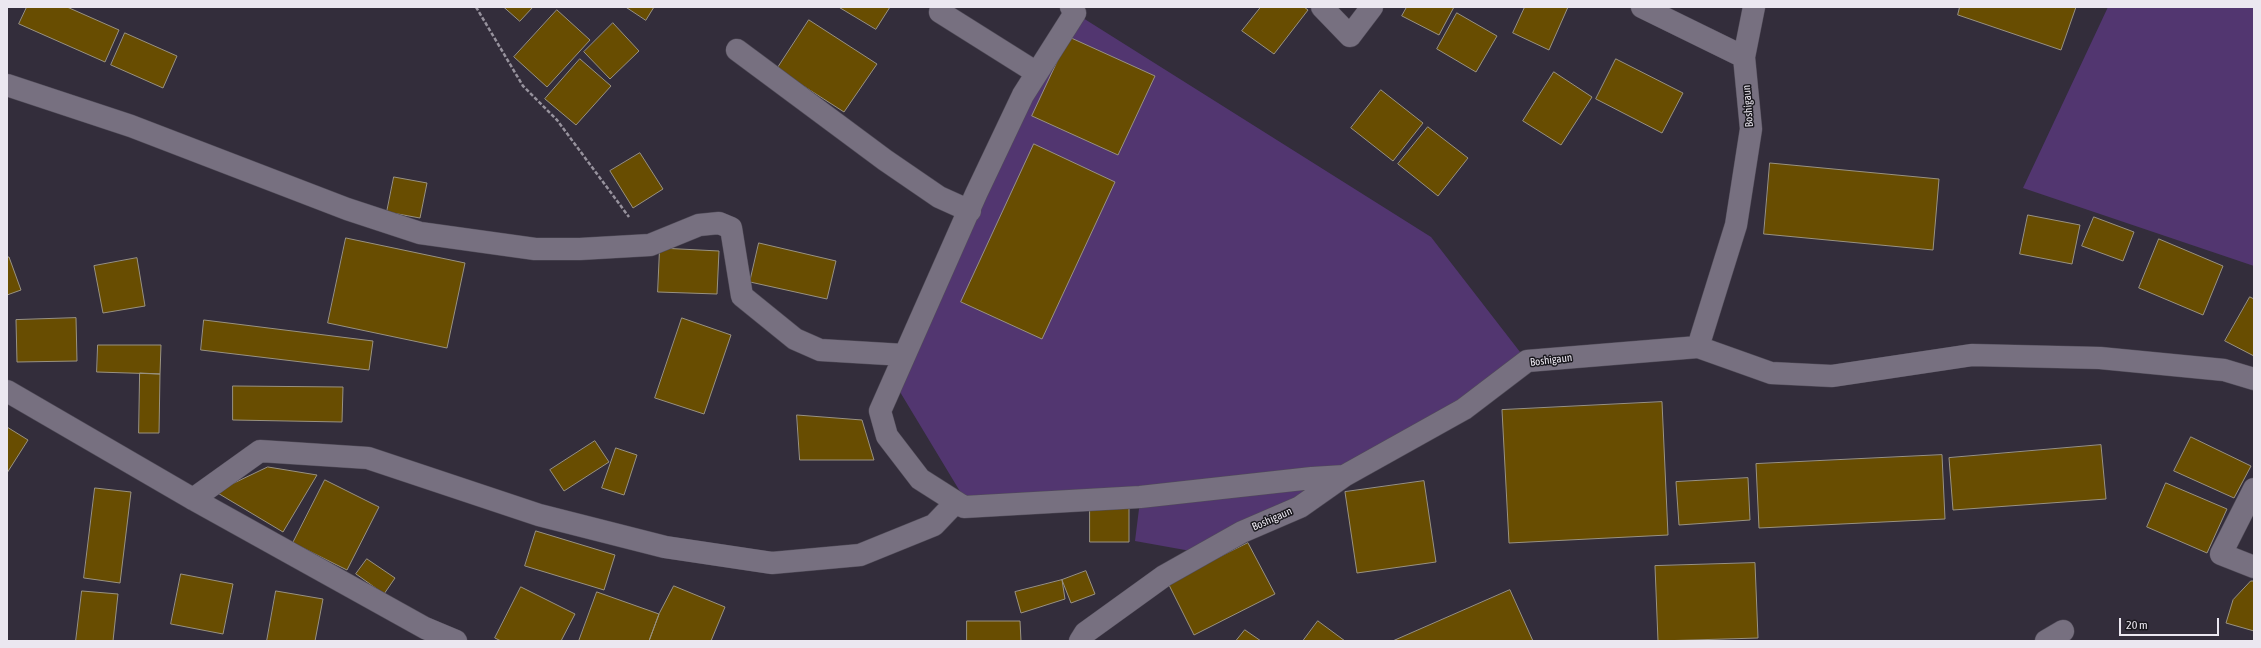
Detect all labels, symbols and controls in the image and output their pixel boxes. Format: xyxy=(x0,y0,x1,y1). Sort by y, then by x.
street label: Boshigaun xyxy=(1740,84,1756,128)
street label: Boshigaun xyxy=(1529,351,1573,369)
street label: Boshigaun xyxy=(1250,504,1294,534)
scale bar xyxy=(2121,610,2221,636)
text: 20 m xyxy=(2126,618,2148,632)

